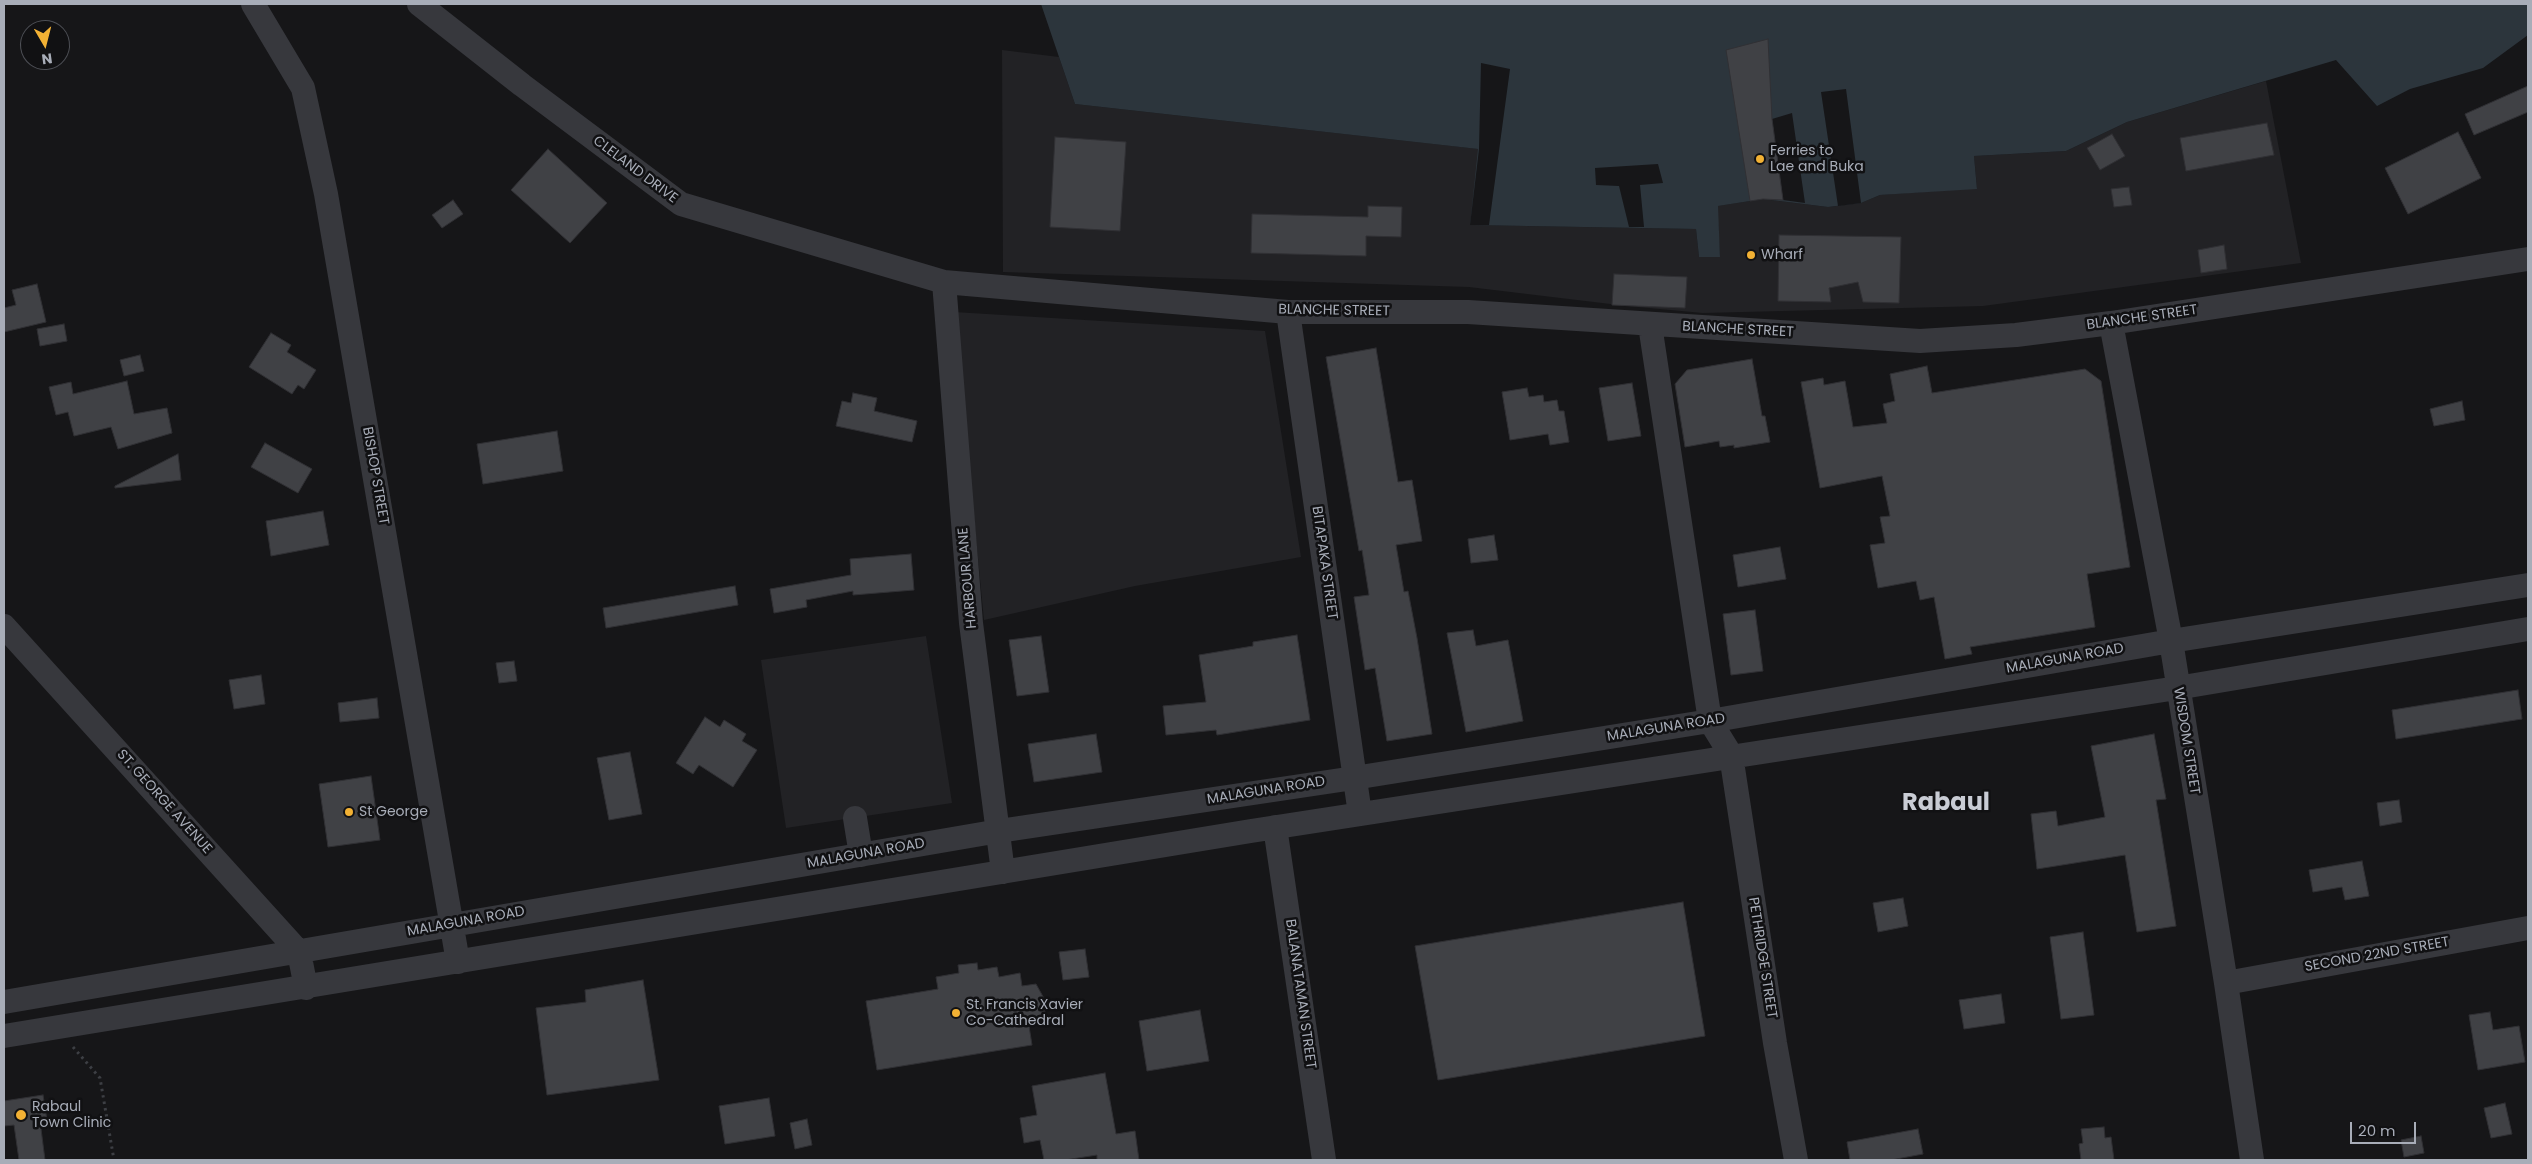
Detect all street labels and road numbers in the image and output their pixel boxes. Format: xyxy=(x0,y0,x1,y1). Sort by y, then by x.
street label: CLELAND DRIVE xyxy=(589,133,681,207)
street label: BLANCHE STREET xyxy=(1278,302,1390,320)
street label: BLANCHE STREET xyxy=(2086,302,2198,334)
street label: BLANCHE STREET xyxy=(1682,319,1794,341)
street label: BISHOP STREET xyxy=(358,426,392,526)
street label: BITAPAKA STREET xyxy=(1308,505,1340,621)
street label: HARBOUR LANE xyxy=(955,527,981,629)
street label: MALAGUNA ROAD xyxy=(2005,640,2125,678)
street label: WISDOM STREET xyxy=(2169,686,2203,796)
street label: MALAGUNA ROAD xyxy=(1606,710,1726,746)
street label: ST. GEORGE AVENUE xyxy=(113,746,215,858)
street label: MALAGUNA ROAD xyxy=(1206,773,1326,809)
street label: MALAGUNA ROAD xyxy=(806,835,926,873)
street label: PETHRIDGE STREET xyxy=(1744,896,1780,1020)
street label: MALAGUNA ROAD xyxy=(406,903,526,941)
street label: BALANATAMAN STREET xyxy=(1281,918,1319,1070)
street label: SECOND 22ND STREET xyxy=(2303,934,2451,976)

